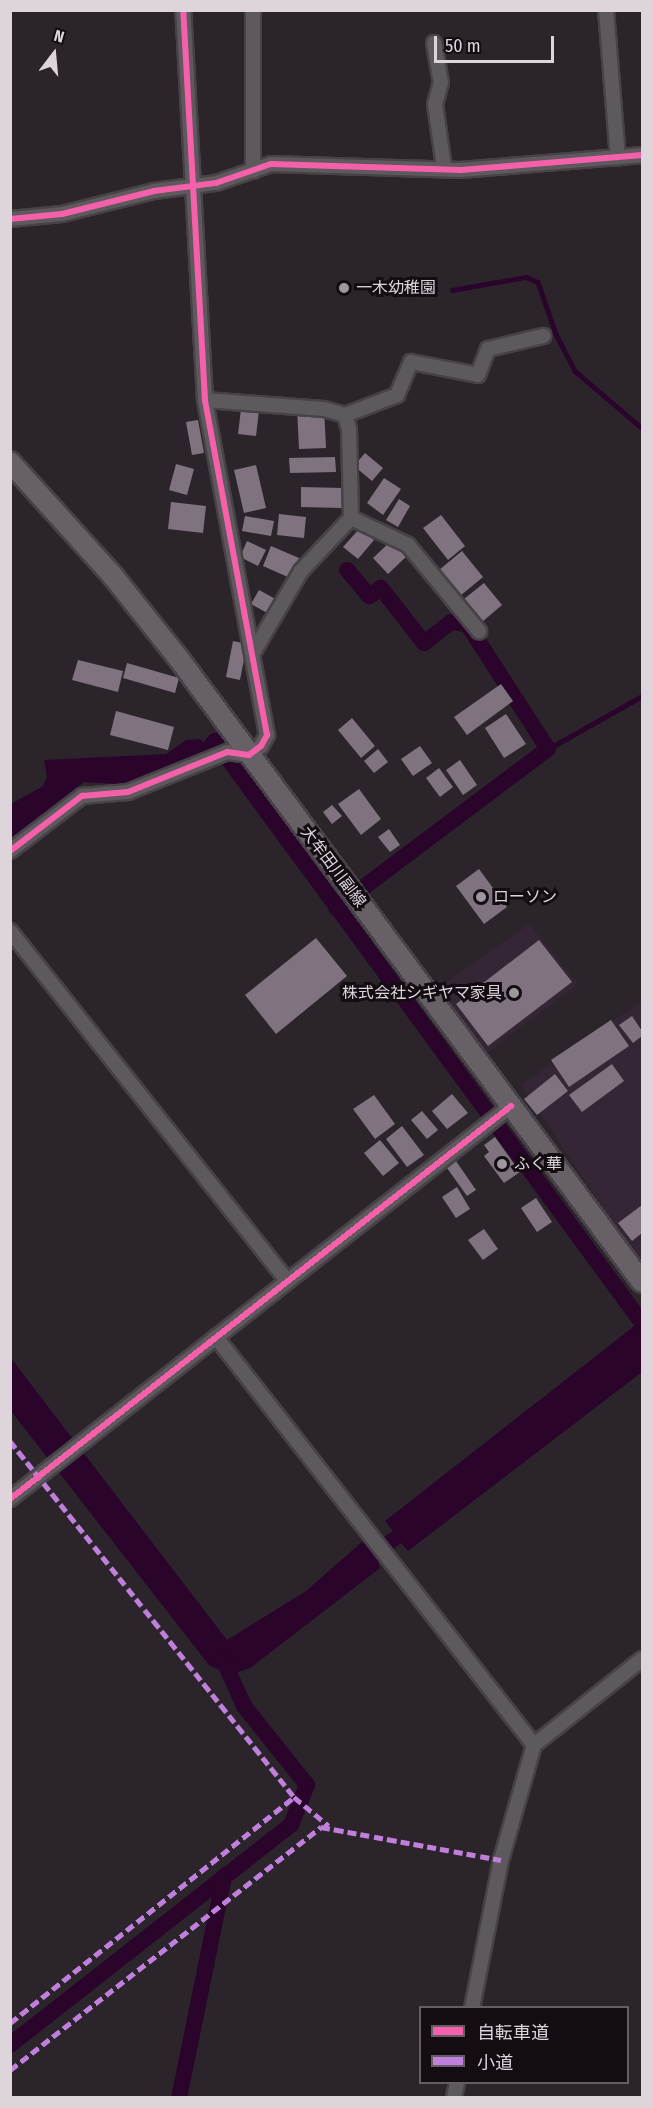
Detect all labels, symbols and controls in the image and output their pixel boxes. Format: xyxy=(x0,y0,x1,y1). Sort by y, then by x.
north arrow xyxy=(24,24,84,84)
scale bar xyxy=(437,24,557,62)
text: N xyxy=(52,26,66,47)
text: 50 m xyxy=(445,35,481,57)
place label: 一木幼稚園 xyxy=(356,278,436,298)
marker: 一木幼稚園 xyxy=(337,281,351,295)
street label: 大牟田川副線 xyxy=(296,823,370,911)
place label: ローソン xyxy=(493,887,557,907)
marker: ローソン xyxy=(474,890,488,904)
place label: 株式会社シギヤマ家具 xyxy=(342,983,502,1003)
marker: 株式会社シギヤマ家具 xyxy=(507,986,521,1000)
place label: ふく華 xyxy=(514,1154,562,1174)
marker: ふく華 xyxy=(495,1157,509,1171)
legend xyxy=(419,2006,629,2084)
text: 自転車道 xyxy=(477,2022,549,2044)
text: 小道 xyxy=(477,2052,513,2074)

